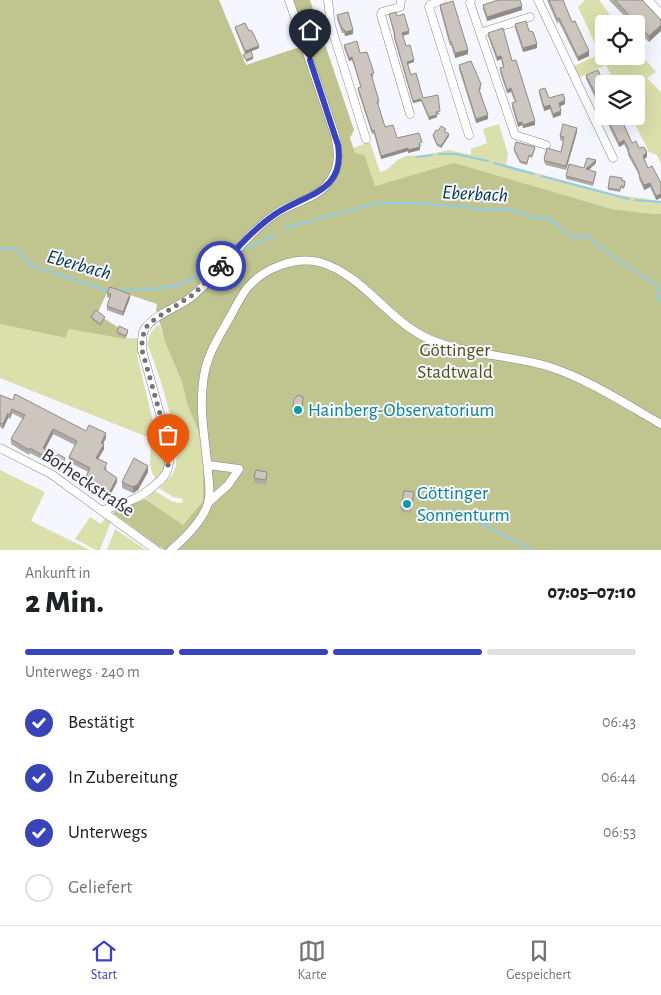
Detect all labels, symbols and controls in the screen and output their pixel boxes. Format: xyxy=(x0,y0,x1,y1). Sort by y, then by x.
pin xyxy=(289,9,331,60)
map controls xyxy=(595,15,645,125)
button: locate xyxy=(595,15,645,65)
icon: home xyxy=(296,16,324,44)
button: layers xyxy=(595,75,645,125)
water label: Eberbach xyxy=(442,182,508,206)
courier xyxy=(196,241,246,291)
water label: Eberbach xyxy=(45,246,113,284)
icon: bike xyxy=(207,252,235,280)
park label: Göttinger Stadtwald xyxy=(417,341,493,382)
place label: Hainberg-Observatorium xyxy=(308,401,494,420)
marker: Hainberg-Observatorium xyxy=(292,404,304,416)
pin xyxy=(147,414,189,465)
icon: bag xyxy=(154,421,182,449)
street label: Borheckstraße xyxy=(38,445,138,521)
place label: Göttinger Sonnenturm xyxy=(417,484,510,525)
marker: Göttinger Sonnenturm xyxy=(401,498,413,510)
text: Ankunft in xyxy=(25,565,91,581)
text: 07:05–07:10 xyxy=(547,583,636,602)
text: 2 Min. xyxy=(25,586,104,618)
text: Unterwegs · 240 m xyxy=(25,664,140,680)
icon: check xyxy=(25,709,53,737)
text: Bestätigt xyxy=(68,713,135,732)
text: 06:43 xyxy=(602,714,636,730)
icon: check xyxy=(25,764,53,792)
text: In Zubereitung xyxy=(68,768,178,787)
text: 06:44 xyxy=(601,769,636,785)
icon: check xyxy=(25,819,53,847)
text: Unterwegs xyxy=(68,823,148,842)
text: 06:53 xyxy=(603,824,636,840)
text: Geliefert xyxy=(68,878,132,897)
tab: Start xyxy=(90,937,118,984)
tab: Karte xyxy=(298,937,327,984)
tab: Gespeichert xyxy=(506,937,571,984)

